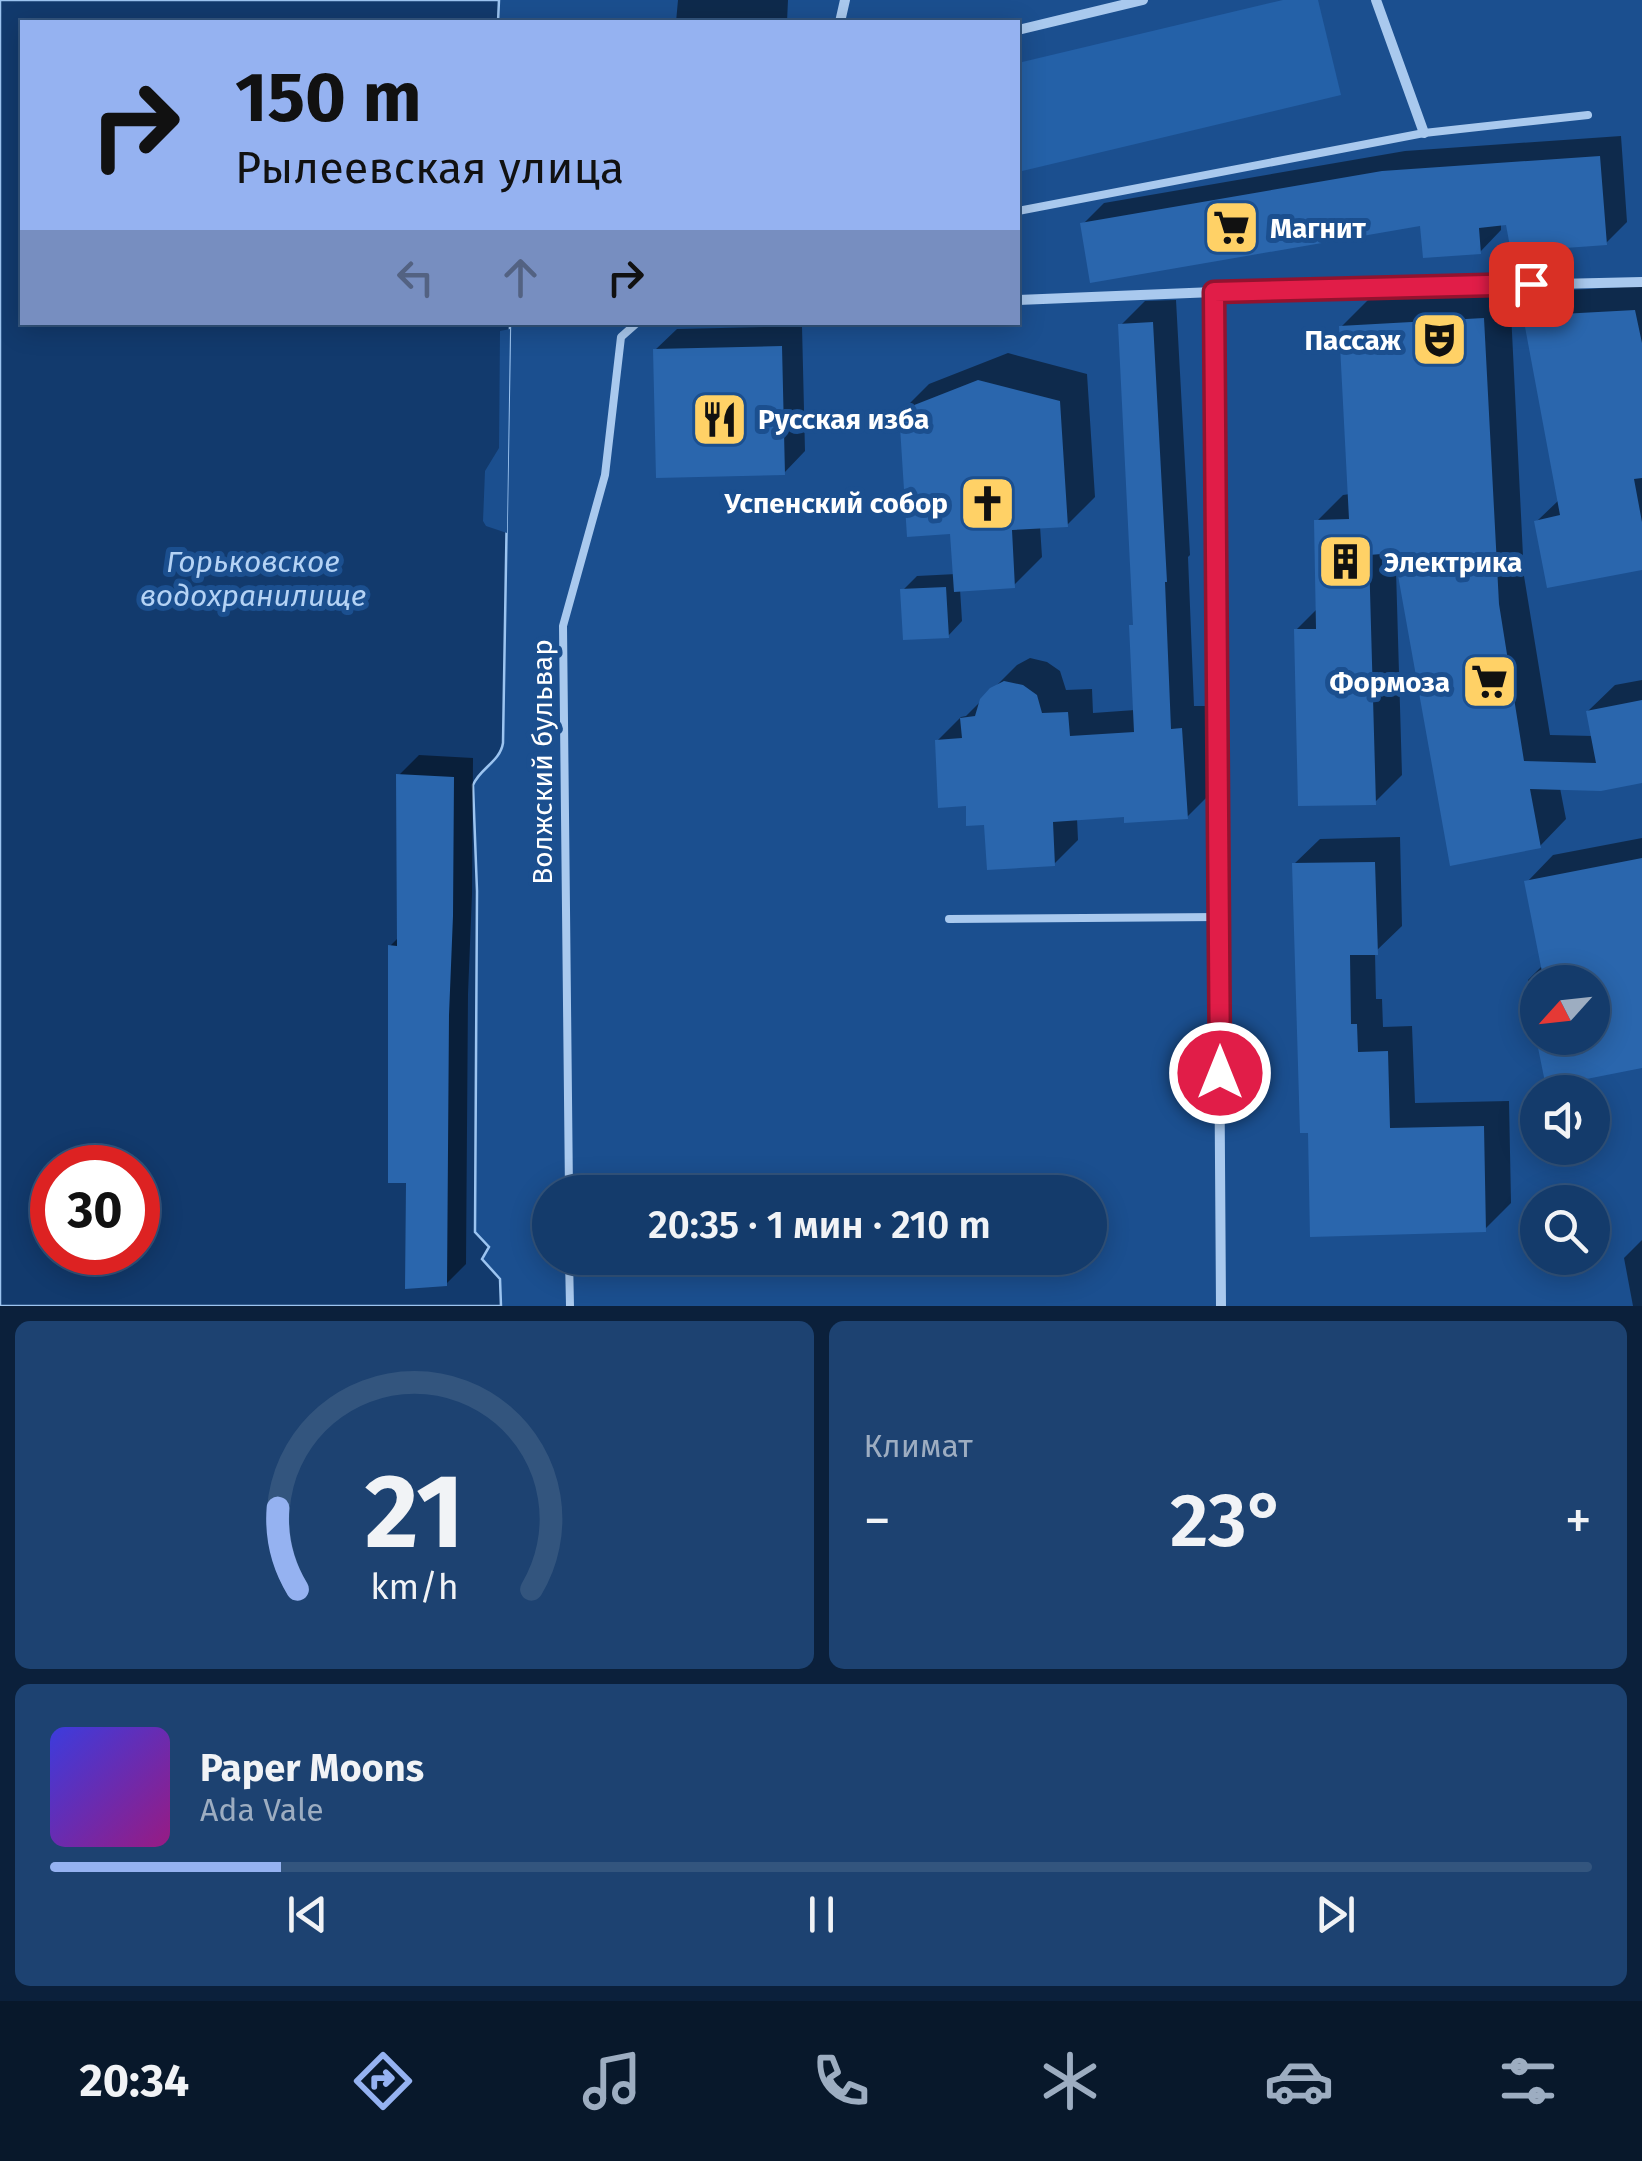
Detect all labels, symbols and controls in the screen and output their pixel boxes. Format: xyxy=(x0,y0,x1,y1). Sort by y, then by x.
text: 150 m xyxy=(235,56,422,140)
icon: right xyxy=(70,60,200,190)
text: Рылеевская улица xyxy=(235,141,624,195)
supermarket icon: Магнит xyxy=(1201,198,1261,258)
place label: Магнит xyxy=(1270,212,1366,245)
pin xyxy=(1489,242,1574,327)
icon: left xyxy=(388,250,443,305)
icon: ahead xyxy=(493,250,548,305)
icon: right xyxy=(598,250,653,305)
icon: arrive xyxy=(1504,257,1559,312)
theatre icon: Пассаж xyxy=(1410,310,1470,370)
place label: Пассаж xyxy=(1305,324,1402,357)
restaurant icon: Русская изба xyxy=(689,389,749,449)
place label: Русская изба xyxy=(758,403,929,436)
church icon: Успенский собор xyxy=(957,473,1017,533)
place label: Успенский собор xyxy=(724,487,948,520)
building icon: Электрика xyxy=(1315,532,1375,592)
water label: Горьковское водохранилище xyxy=(140,544,366,614)
place label: Электрика xyxy=(1384,546,1522,579)
street label: Волжский бульвар xyxy=(526,639,559,885)
supermarket icon: Формоза xyxy=(1459,652,1519,712)
place label: Формоза xyxy=(1330,666,1450,699)
north arrow xyxy=(1520,965,1610,1055)
map controls xyxy=(1520,965,1610,1275)
position arrow xyxy=(1168,1021,1272,1125)
button: sound xyxy=(1520,1075,1610,1165)
speed limit sign: 30 xyxy=(30,1145,160,1275)
button: search xyxy=(1520,1185,1610,1275)
text: 20:35 · 1 мин · 210 m xyxy=(648,1202,991,1248)
text: Климат xyxy=(864,1427,973,1465)
text: 21 xyxy=(364,1450,464,1575)
text: 23° xyxy=(1170,1476,1286,1566)
text: − xyxy=(864,1488,891,1554)
text: + xyxy=(1565,1488,1592,1554)
text: km/h xyxy=(370,1566,458,1608)
text: Paper Moons xyxy=(200,1745,424,1791)
text: Ada Vale xyxy=(200,1791,324,1829)
icon: previous xyxy=(280,1887,335,1942)
icon: pause xyxy=(794,1887,849,1942)
icon: next xyxy=(1308,1887,1363,1942)
icon: directions xyxy=(348,2046,418,2116)
icon: music xyxy=(577,2046,647,2116)
icon: phone xyxy=(806,2046,876,2116)
icon: climate xyxy=(1035,2046,1105,2116)
icon: car xyxy=(1264,2046,1334,2116)
icon: filters xyxy=(1493,2046,1563,2116)
text: 20:34 xyxy=(79,2054,189,2108)

